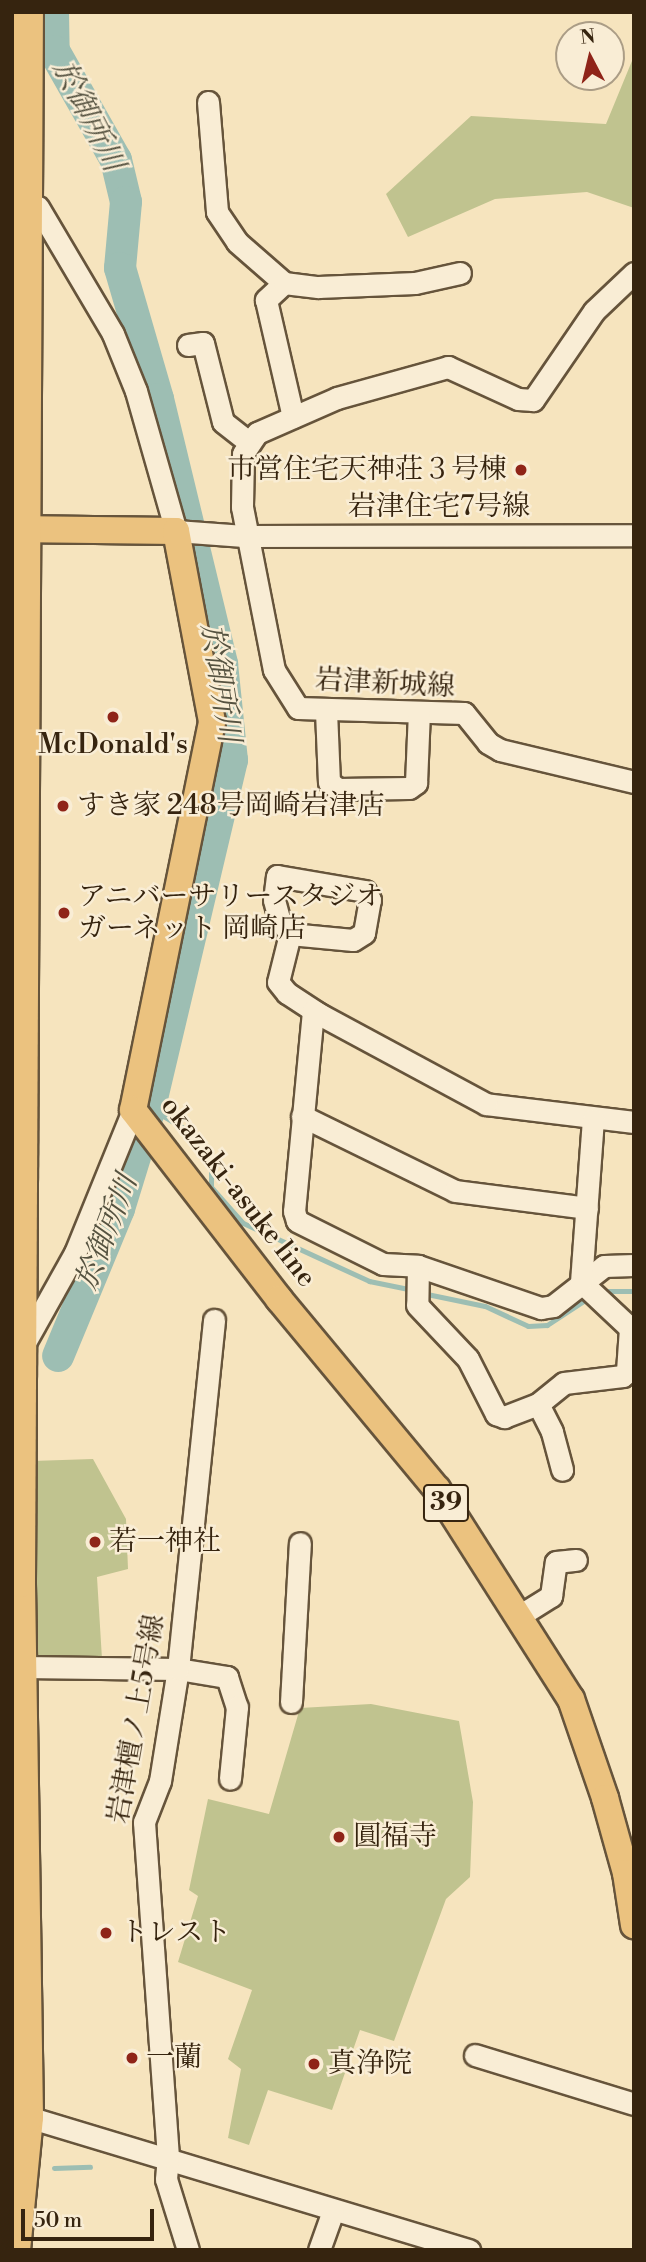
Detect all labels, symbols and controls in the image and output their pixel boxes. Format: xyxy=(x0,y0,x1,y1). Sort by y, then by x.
north arrow xyxy=(555,21,625,91)
text: N xyxy=(579,24,597,50)
water label: 於御所川 xyxy=(45,54,131,178)
place label: 市営住宅天神荘３号棟 xyxy=(227,453,507,487)
marker: 市営住宅天神荘３号棟 xyxy=(513,462,529,478)
street label: 岩津住宅7号線 xyxy=(348,490,530,524)
water label: 於御所川 xyxy=(193,621,247,745)
street label: 岩津新城線 xyxy=(314,664,456,704)
marker: McDonald's xyxy=(105,709,121,725)
place label: McDonald's xyxy=(38,728,188,762)
place label: すき家 248号岡崎岩津店 xyxy=(77,789,385,823)
marker: すき家 248号岡崎岩津店 xyxy=(55,798,71,814)
place label: アニバーサリースタジオ ガーネット 岡崎店 xyxy=(78,880,386,946)
marker: アニバーサリースタジオ ガーネット 岡崎店 xyxy=(56,905,72,921)
street label: okazaki-asuke line xyxy=(153,1090,323,1294)
water label: 於御所川 xyxy=(69,1170,145,1294)
road number: 39 xyxy=(422,1480,471,1526)
place label: 若一神社 xyxy=(109,1525,221,1559)
marker: 若一神社 xyxy=(87,1534,103,1550)
street label: 岩津檀ノ上5号線 xyxy=(102,1612,172,1826)
place label: 圓福寺 xyxy=(353,1820,437,1854)
marker: 圓福寺 xyxy=(331,1829,347,1845)
place label: トレスト xyxy=(120,1916,232,1950)
marker: トレスト xyxy=(98,1925,114,1941)
place label: 一蘭 xyxy=(146,2041,202,2075)
place label: 真浄院 xyxy=(328,2047,412,2081)
marker: 一蘭 xyxy=(124,2050,140,2066)
marker: 真浄院 xyxy=(306,2056,322,2072)
scale bar xyxy=(24,2196,158,2240)
text: 50 m xyxy=(34,2208,82,2234)

